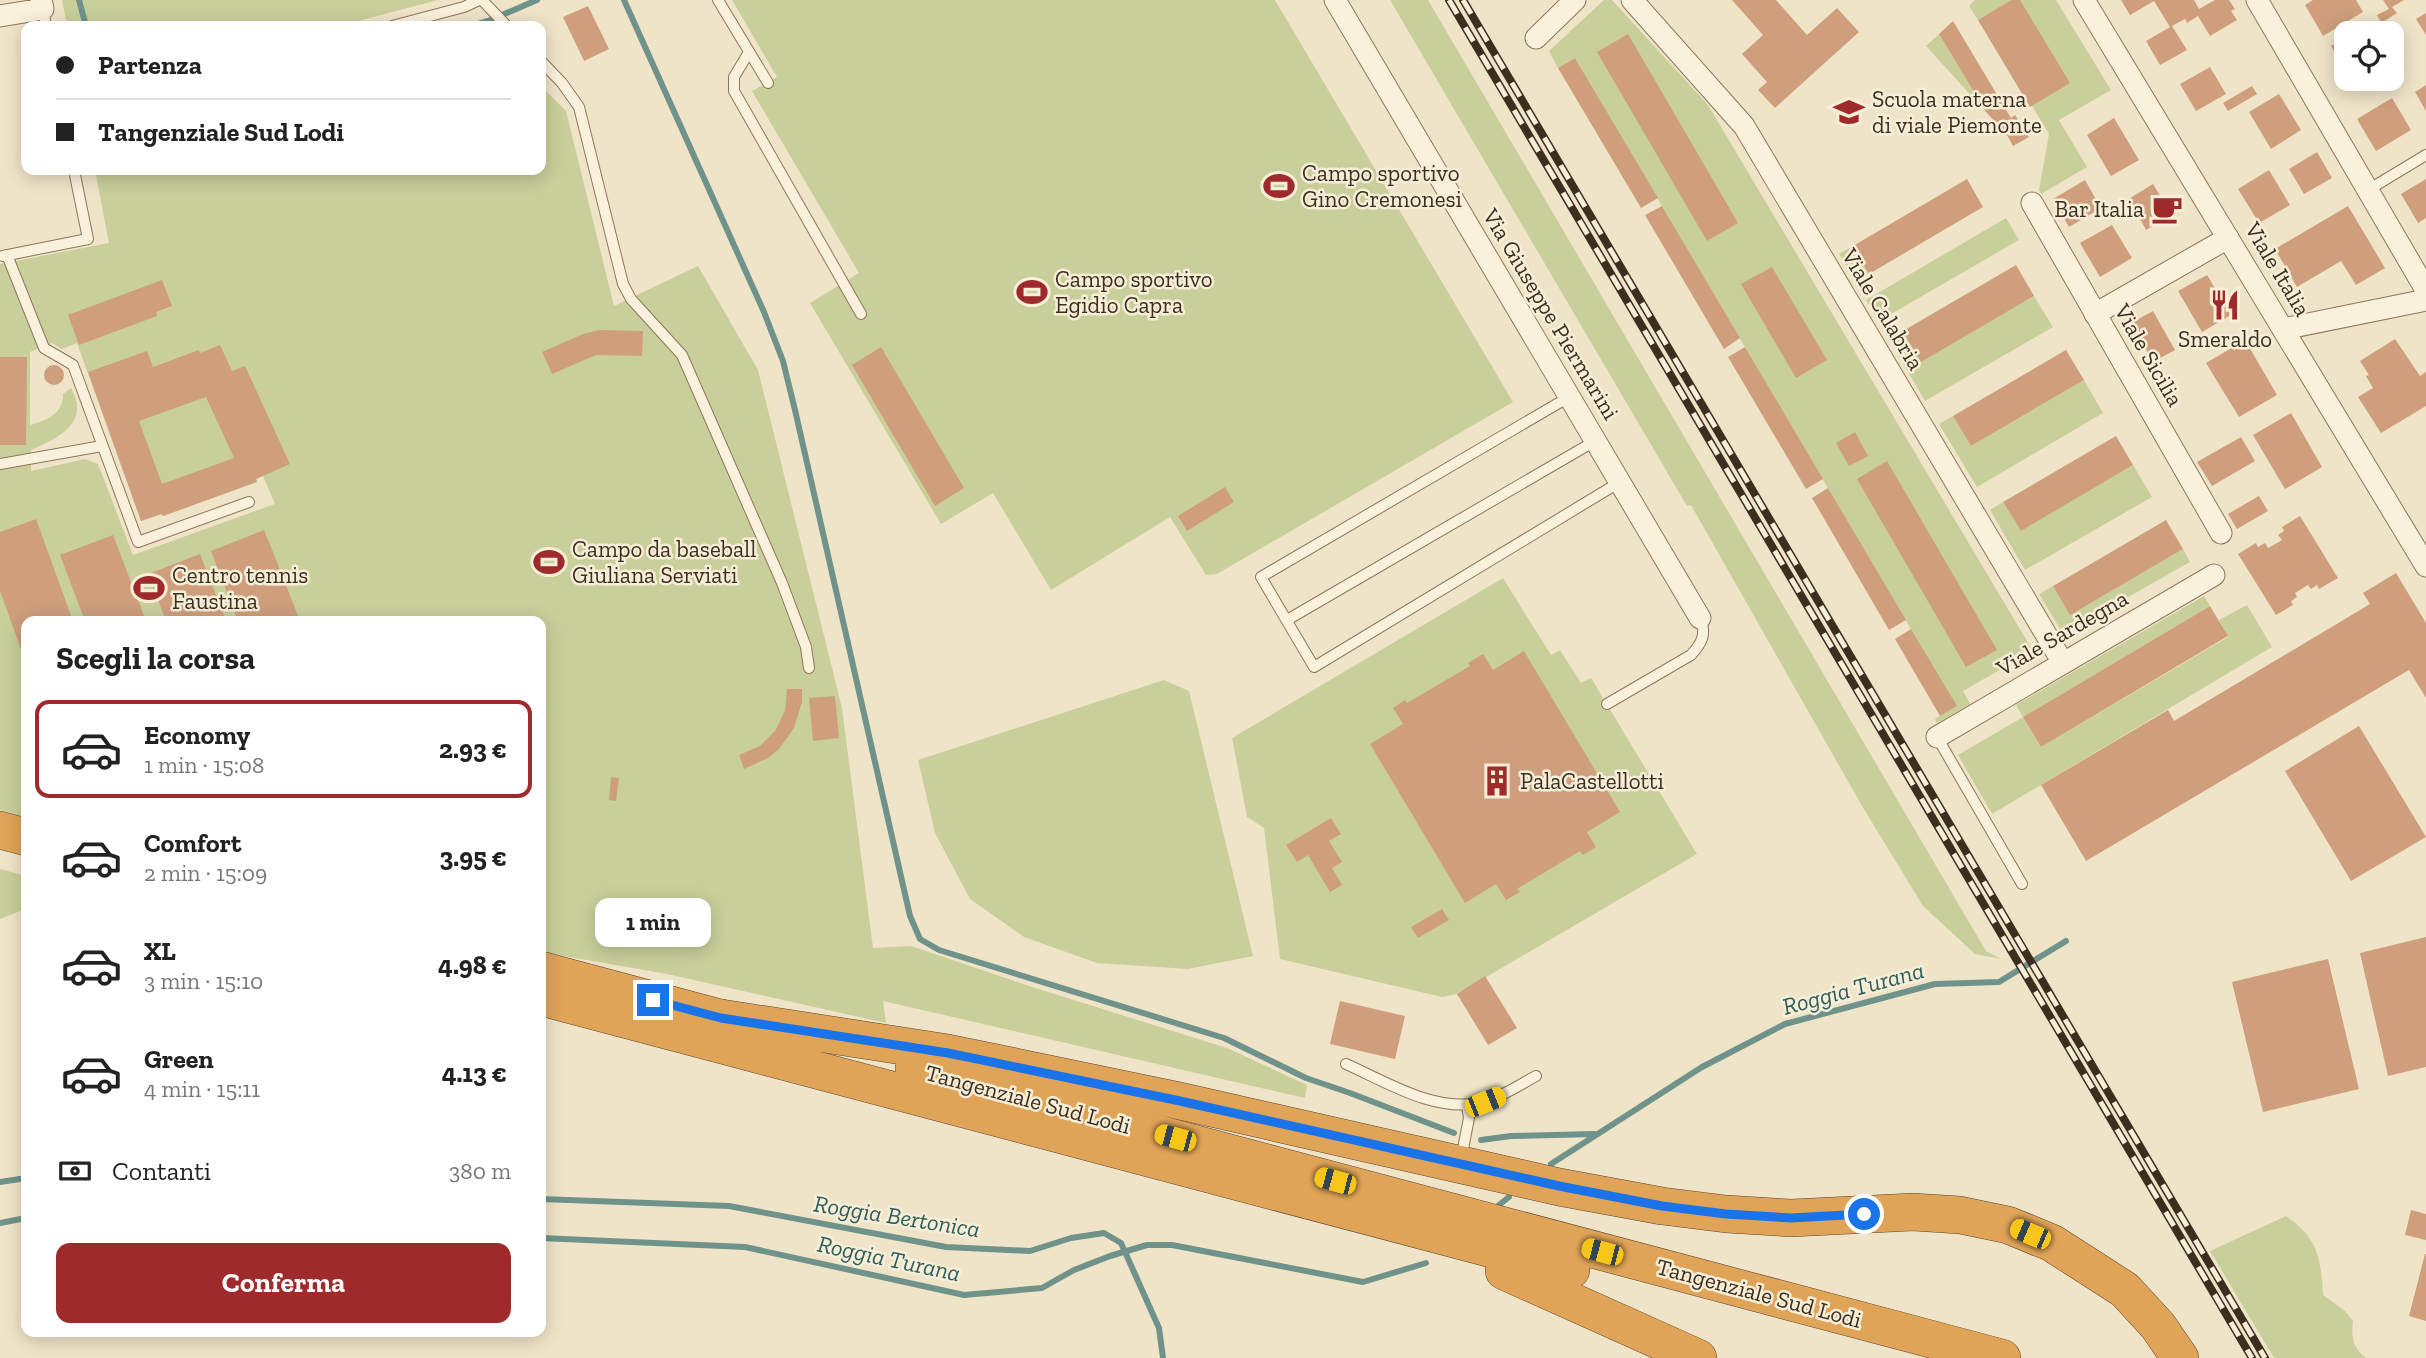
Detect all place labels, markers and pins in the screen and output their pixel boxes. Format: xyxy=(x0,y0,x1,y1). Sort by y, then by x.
place label: Scuola materna di viale Piemonte xyxy=(1872,85,2042,139)
school or university icon: Scuola materna di viale Piemonte xyxy=(1832,95,1866,129)
place label: Campo sportivo Gino Cremonesi xyxy=(1302,159,1462,213)
sports icon: Campo sportivo Gino Cremonesi xyxy=(1262,169,1296,203)
cafe icon: Bar Italia xyxy=(2150,192,2184,226)
place label: Bar Italia xyxy=(2054,195,2144,223)
place label: Campo sportivo Egidio Capra xyxy=(1055,265,1212,319)
sports icon: Campo sportivo Egidio Capra xyxy=(1015,275,1049,309)
restaurant icon: Smeraldo xyxy=(2208,288,2242,322)
place label: Smeraldo xyxy=(2178,325,2272,353)
place label: Campo da baseball Giuliana Serviati xyxy=(572,535,756,589)
sports icon: Campo da baseball Giuliana Serviati xyxy=(532,545,566,579)
place label: Centro tennis Faustina xyxy=(172,561,308,615)
sports icon: Centro tennis Faustina xyxy=(132,571,166,605)
building icon: PalaCastellotti xyxy=(1480,764,1514,798)
place label: PalaCastellotti xyxy=(1520,767,1664,795)

